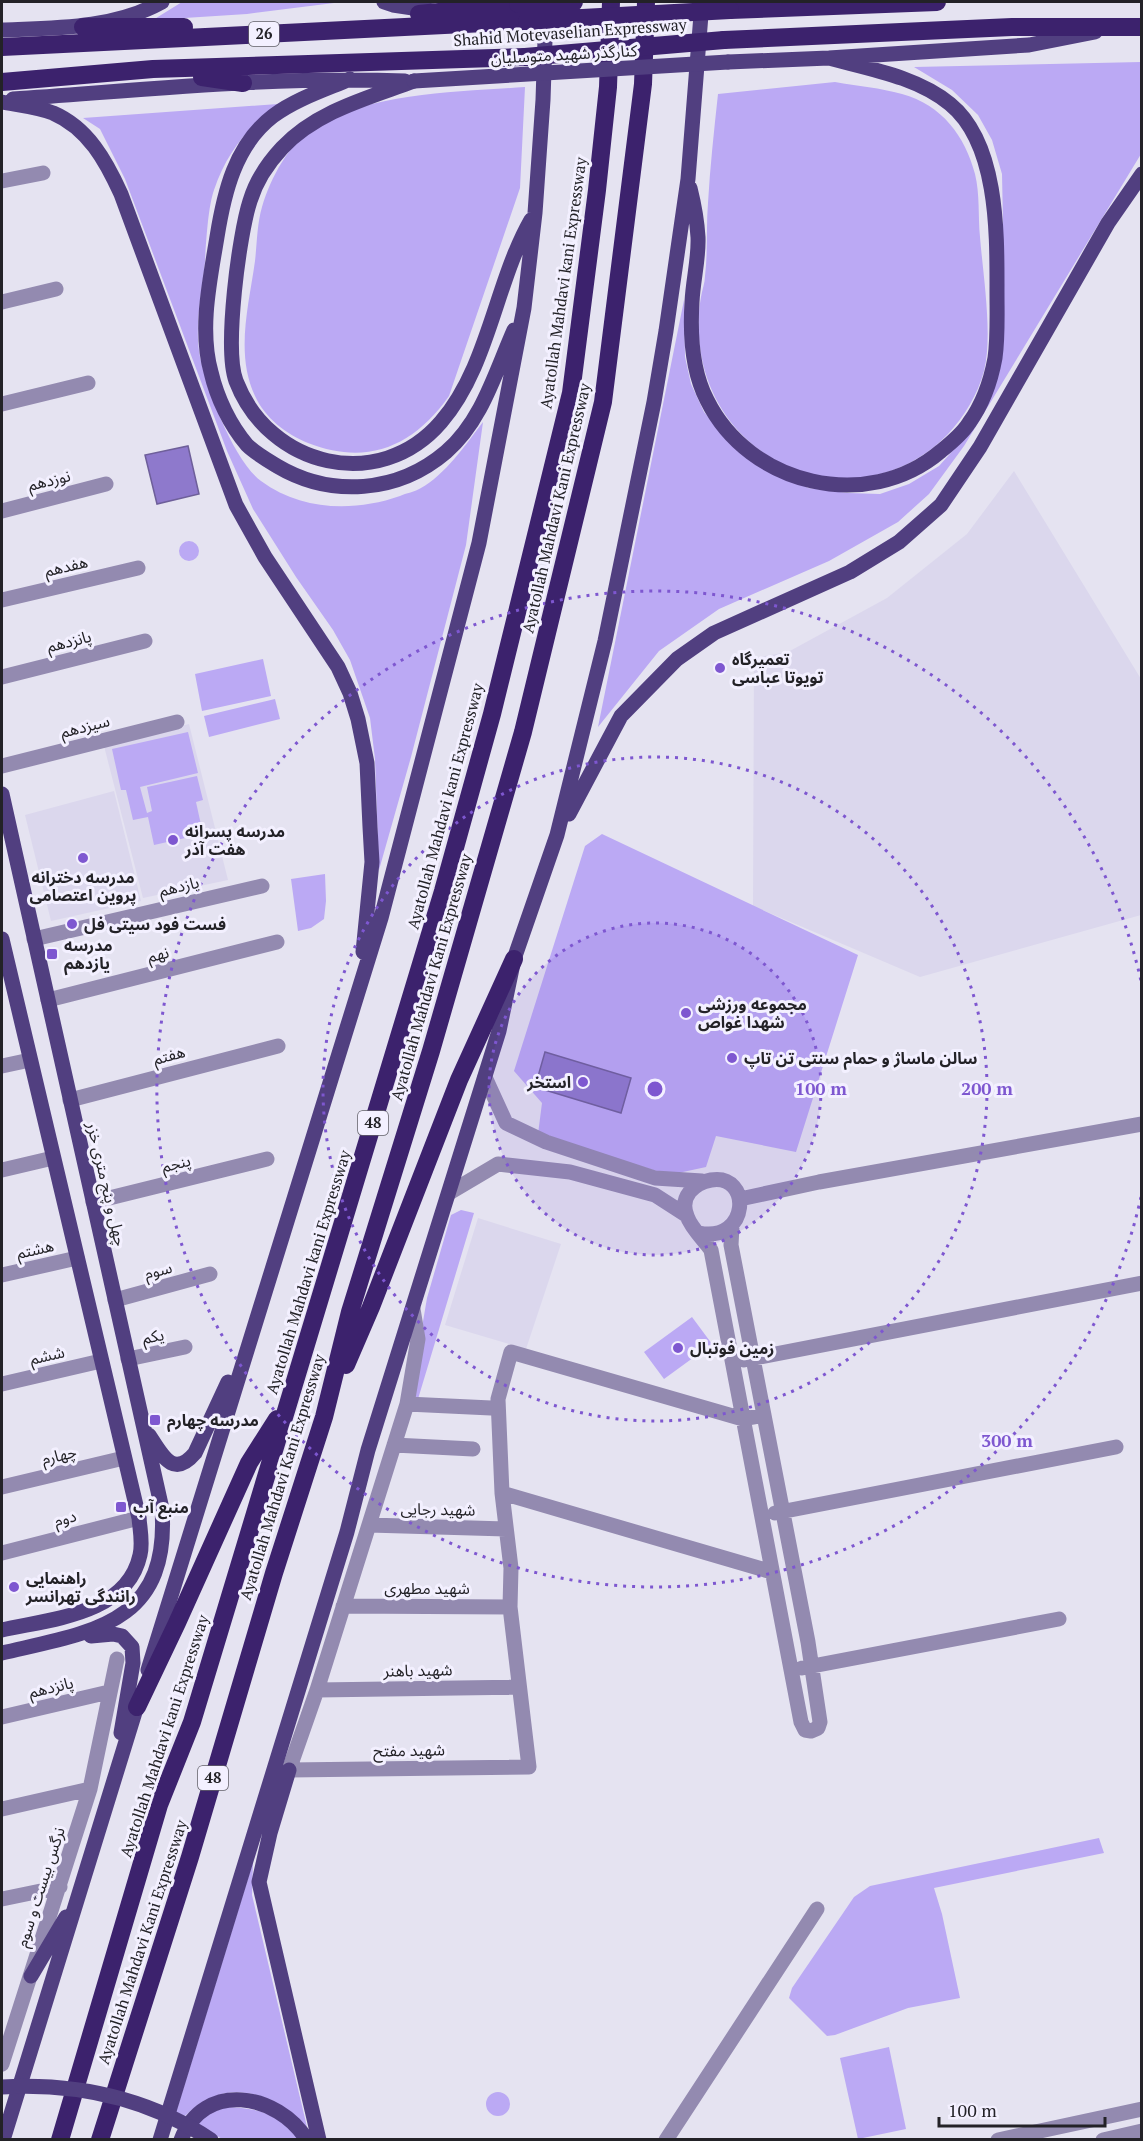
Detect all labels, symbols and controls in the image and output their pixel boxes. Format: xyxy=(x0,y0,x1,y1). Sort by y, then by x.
street label: Shahid Motevaselian Expressway xyxy=(452,13,688,51)
road number: 26 xyxy=(249,22,279,46)
street label: کنارگذر شهید متوسلیان xyxy=(490,39,638,69)
street label: Ayatollah Mahdavi kani Expressway xyxy=(534,155,592,410)
street label: Ayatollah Mahdavi Kani Expressway xyxy=(516,380,596,635)
street label: نوزدهم xyxy=(25,464,73,498)
street label: هفدهم xyxy=(42,550,90,584)
street label: پانزدهم xyxy=(44,625,94,659)
place label: تعمیرگاه تویوتا عباسی xyxy=(732,648,824,688)
marker: تعمیرگاه تویوتا عباسی xyxy=(713,661,727,675)
street label: Ayatollah Mahdavi kani Expressway xyxy=(402,680,489,931)
street label: سیزدهم xyxy=(58,709,112,745)
place label: مدرسه پسرانه هفت آذر xyxy=(184,820,285,860)
marker: مدرسه پسرانه هفت آذر xyxy=(166,833,180,847)
street label: Ayatollah Mahdavi Kani Expressway xyxy=(385,850,477,1103)
marker: مدرسه دخترانه پروین اعتصامی xyxy=(76,851,90,865)
place label: مدرسه دخترانه پروین اعتصامی xyxy=(30,866,136,906)
street label: یازدهم xyxy=(157,871,202,903)
place label: فست فود سیتی فل xyxy=(84,913,226,935)
marker: فست فود سیتی فل xyxy=(65,917,79,931)
place label: مدرسه یازدهم xyxy=(64,934,113,976)
street label: نهم xyxy=(145,941,172,969)
marker: مدرسه یازدهم xyxy=(45,947,59,961)
place label: مجموعه ورزشی شهدا غواص xyxy=(698,993,807,1033)
marker: مجموعه ورزشی شهدا غواص xyxy=(679,1006,693,1020)
street label: هفتم xyxy=(151,1040,188,1072)
place label: سالن ماساژ و حمام سنتی تن تاپ xyxy=(744,1047,977,1070)
marker: سالن ماساژ و حمام سنتی تن تاپ xyxy=(725,1051,739,1065)
place label: استخر xyxy=(526,1071,571,1093)
marker: استخر xyxy=(576,1075,590,1089)
text: 100 m xyxy=(795,1076,847,1100)
text: 200 m xyxy=(961,1076,1013,1100)
centre of rings xyxy=(645,1079,665,1099)
road number: 48 xyxy=(358,1111,388,1135)
street label: چهل و پنج متری خزر xyxy=(80,1119,132,1249)
street label: Ayatollah Mahdavi kani Expressway xyxy=(260,1146,356,1397)
street label: پنجم xyxy=(159,1149,193,1179)
street label: هشتم xyxy=(14,1234,56,1266)
street label: سوم xyxy=(142,1256,175,1286)
street label: یکم xyxy=(140,1323,166,1351)
place label: زمین فوتبال xyxy=(690,1337,774,1359)
street label: ششم xyxy=(27,1340,67,1372)
marker: زمین فوتبال xyxy=(671,1341,685,1355)
street label: Ayatollah Mahdavi Kani Expressway xyxy=(234,1351,330,1603)
place label: مدرسه چهارم xyxy=(167,1409,259,1432)
marker: مدرسه چهارم xyxy=(148,1413,162,1427)
text: 300 m xyxy=(981,1428,1033,1452)
street label: چهارم xyxy=(39,1440,79,1472)
place label: منبع آب xyxy=(133,1496,189,1520)
street label: شهید رجایی xyxy=(400,1497,476,1521)
marker: منبع آب xyxy=(114,1500,128,1514)
street label: دوم xyxy=(51,1504,79,1533)
place label: راهنمایی رانندگی تهرانسر xyxy=(25,1567,136,1607)
street label: شهید مطهری xyxy=(384,1577,470,1599)
marker: راهنمایی رانندگی تهرانسر xyxy=(7,1580,21,1594)
street label: Ayatollah Mahdavi kani Expressway xyxy=(114,1611,214,1860)
street label: شهید باهنر xyxy=(382,1658,453,1682)
street label: پانزدهم xyxy=(26,1671,76,1705)
street label: شهید مفتح xyxy=(373,1738,445,1764)
road number: 48 xyxy=(198,1766,228,1790)
street label: Ayatollah Mahdavi Kani Expressway xyxy=(92,1816,192,2067)
street label: نرگس بیست و سوم xyxy=(10,1824,72,1950)
scale bar xyxy=(939,2090,1106,2128)
text: 100 m xyxy=(948,2098,997,2122)

